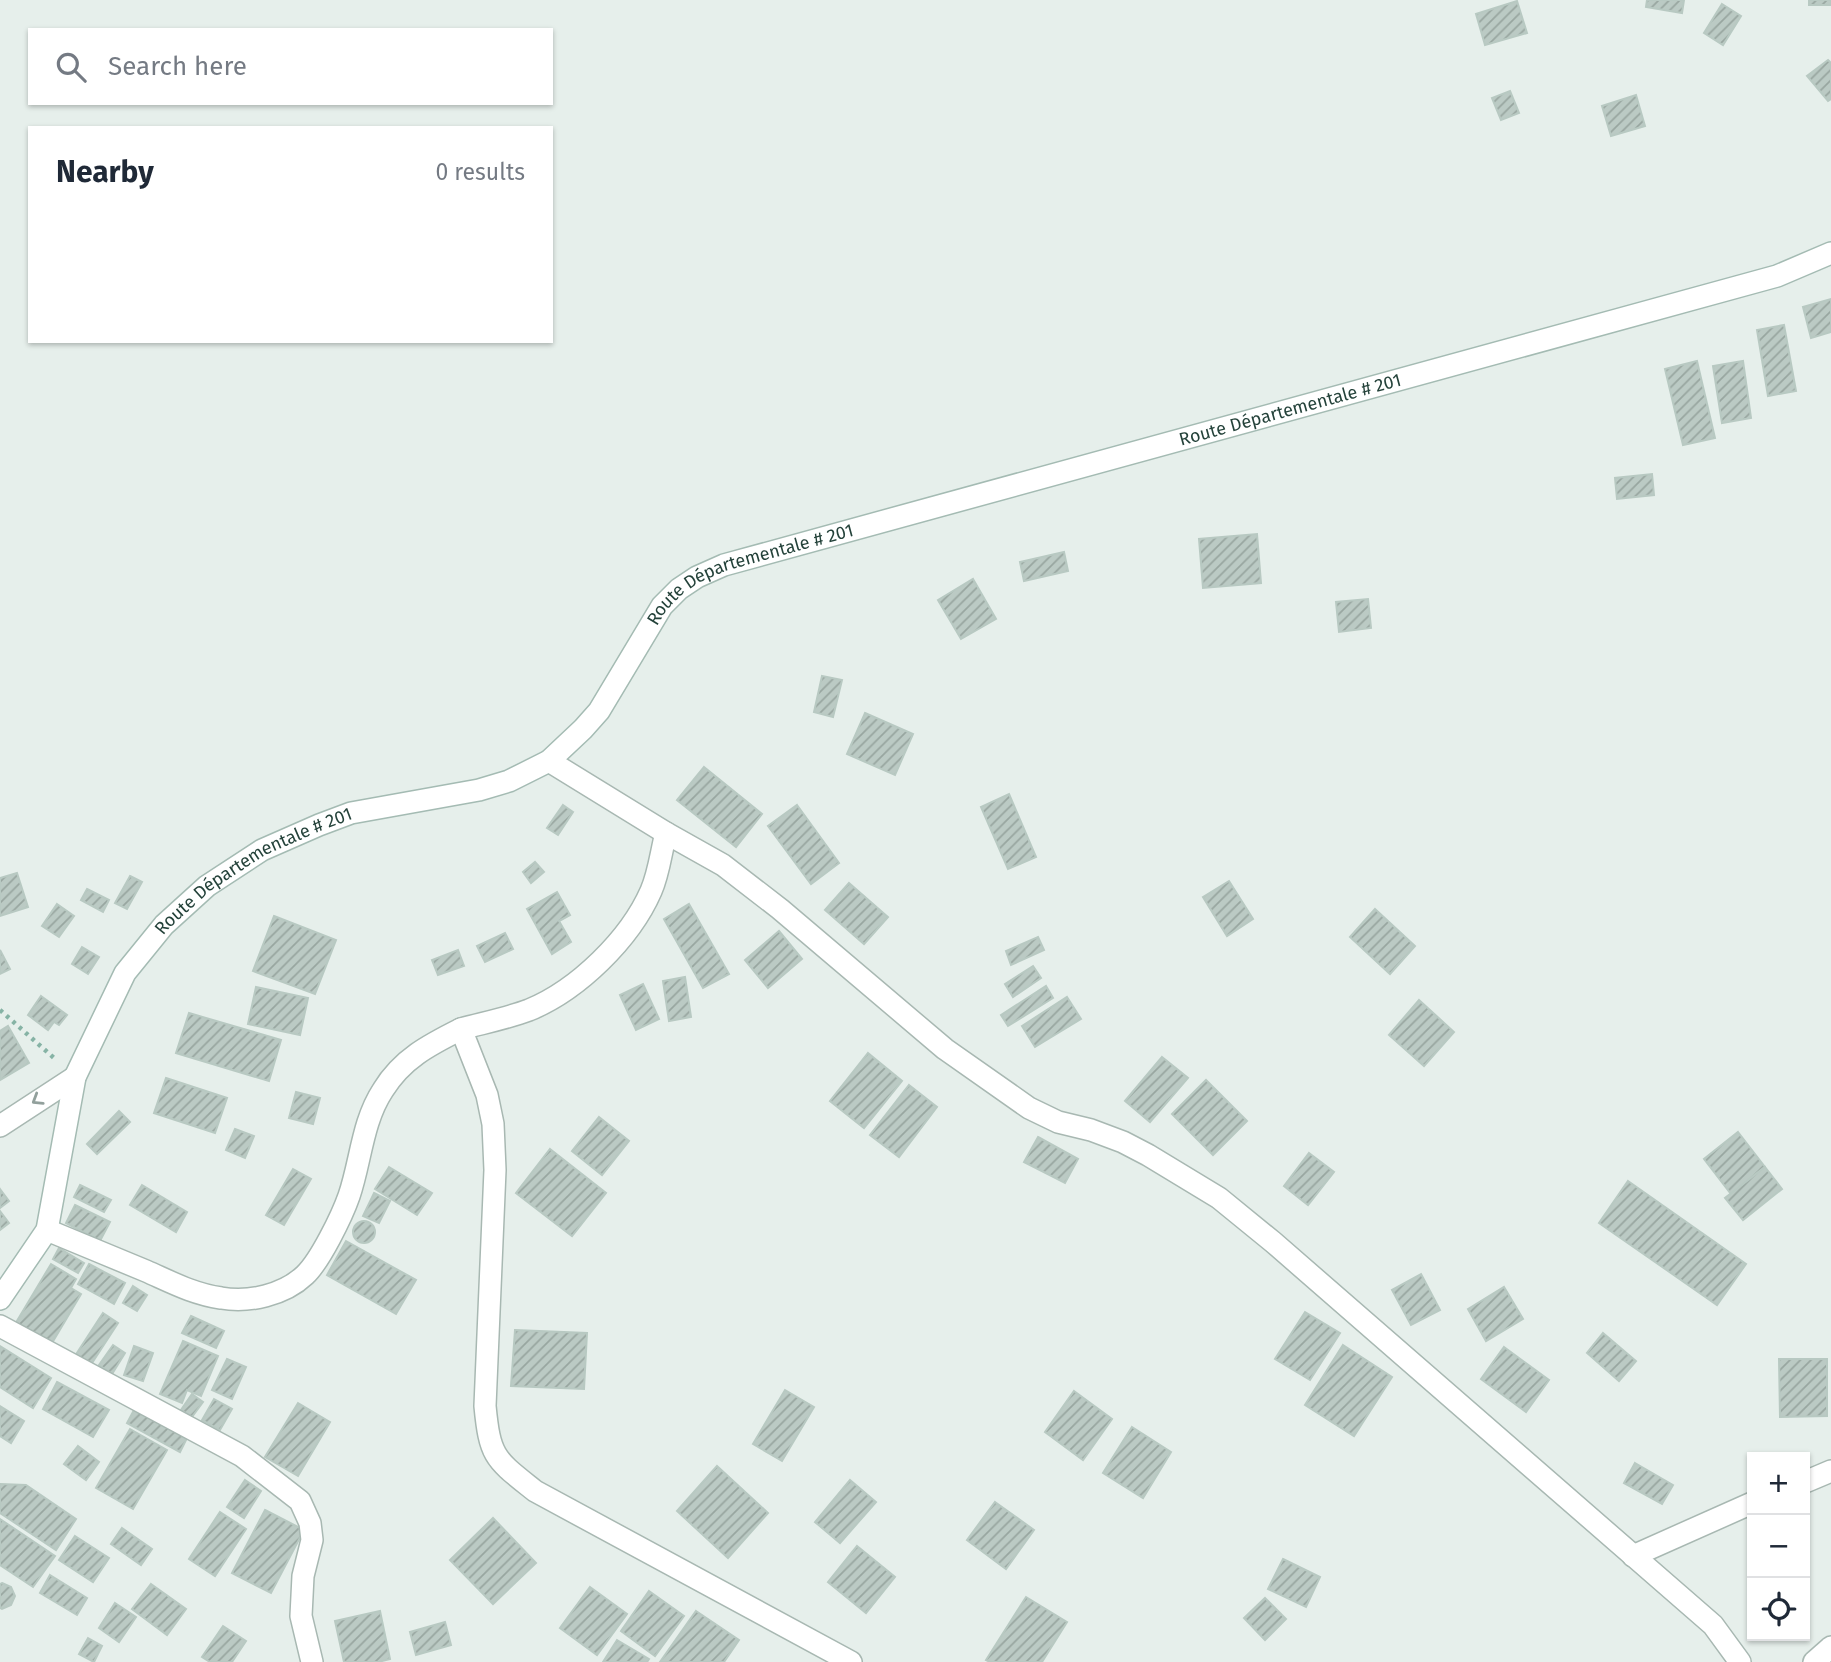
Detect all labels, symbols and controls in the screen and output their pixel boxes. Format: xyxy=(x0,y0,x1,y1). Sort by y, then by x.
search box xyxy=(28,28,553,105)
icon: search xyxy=(52,48,90,86)
text: Search here xyxy=(108,51,247,82)
text: Nearby xyxy=(56,154,154,190)
text: 0 results xyxy=(435,158,525,186)
street label: Route Départementale # 201 xyxy=(1177,369,1403,451)
street label: Route Départementale # 201 xyxy=(642,519,856,629)
street label: Route Départementale # 201 xyxy=(150,803,355,939)
one-way arrow xyxy=(31,1092,44,1105)
map controls xyxy=(1747,1452,1810,1641)
button: + xyxy=(1747,1452,1810,1515)
button: − xyxy=(1747,1515,1810,1578)
button: locate xyxy=(1747,1578,1810,1641)

